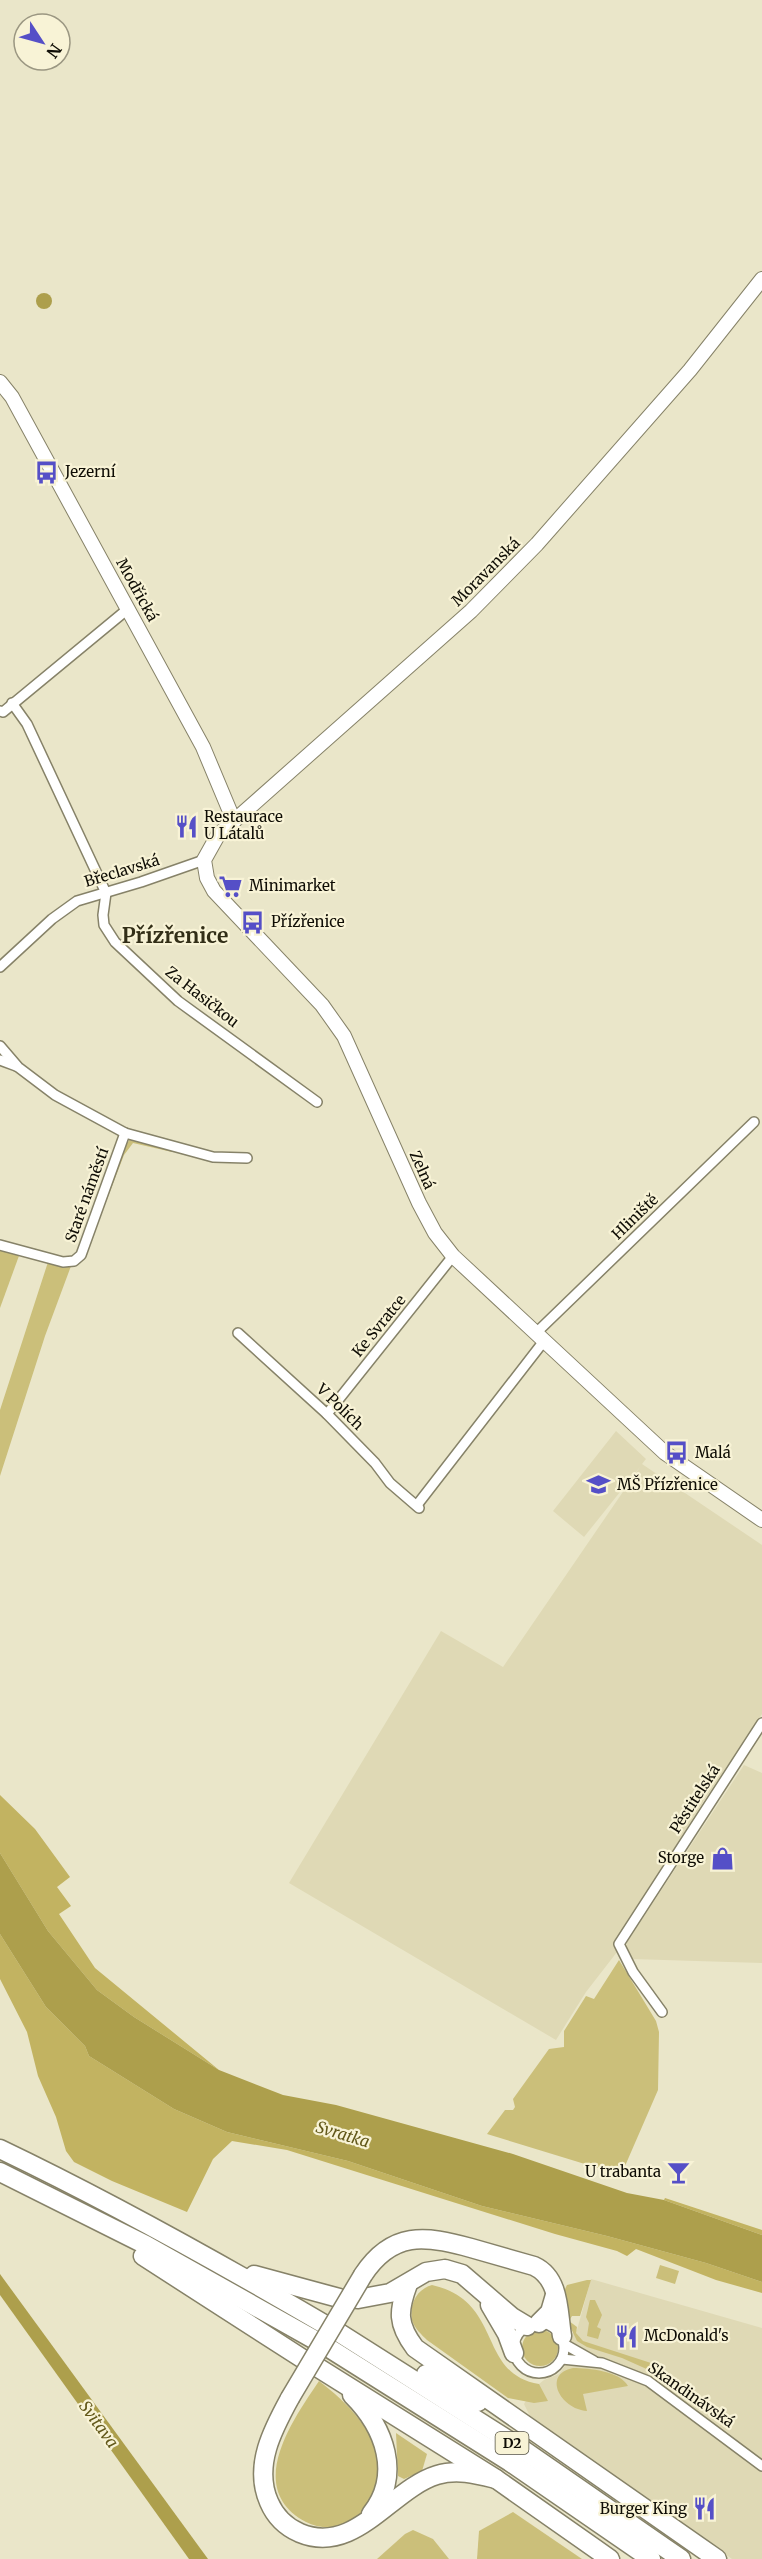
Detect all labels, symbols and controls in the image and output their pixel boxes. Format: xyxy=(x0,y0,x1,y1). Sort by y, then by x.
north arrow xyxy=(12,12,72,72)
text: N xyxy=(42,40,66,62)
bus stop icon: Jezerní xyxy=(34,459,60,485)
place label: Jezerní xyxy=(64,462,117,481)
street label: Moravanská xyxy=(447,533,524,610)
street label: Modřická xyxy=(112,555,163,625)
place label: Restaurace U Látalů xyxy=(204,807,283,843)
restaurant icon: Restaurace U Látalů xyxy=(173,813,199,839)
street label: Břeclavská xyxy=(82,850,162,891)
supermarket icon: Minimarket xyxy=(218,873,244,899)
place label: Minimarket xyxy=(249,876,336,895)
bus stop icon: Přízřenice xyxy=(240,909,266,935)
place label: Přízřenice xyxy=(271,912,345,931)
district label: Přízřenice xyxy=(122,922,228,949)
street label: Za Hasičkou xyxy=(162,962,243,1031)
street label: Staré náměstí xyxy=(61,1144,113,1245)
street label: Zelná xyxy=(406,1148,439,1192)
street label: Hliniště xyxy=(608,1190,662,1243)
street label: Ke Svratce xyxy=(348,1291,410,1361)
street label: V Polích xyxy=(312,1379,368,1434)
bus stop icon: Malá xyxy=(664,1440,690,1466)
place label: Malá xyxy=(695,1443,731,1462)
school or university icon: MŠ Přízřenice xyxy=(586,1472,612,1498)
place label: MŠ Přízřenice xyxy=(617,1474,718,1494)
street label: Pěstitelská xyxy=(665,1761,724,1837)
shop icon: Storge xyxy=(709,1845,735,1871)
place label: Storge xyxy=(658,1848,704,1867)
water label: Svratka xyxy=(314,2116,372,2152)
bar icon: U trabanta xyxy=(666,2159,692,2185)
place label: U trabanta xyxy=(585,2162,661,2181)
restaurant icon: McDonald's xyxy=(613,2323,639,2349)
place label: McDonald's xyxy=(644,2326,729,2345)
street label: Skandinávská xyxy=(644,2358,738,2431)
water label: Svitava xyxy=(75,2397,123,2451)
road number: D2 xyxy=(496,2432,528,2454)
restaurant icon: Burger King xyxy=(692,2496,718,2522)
place label: Burger King xyxy=(600,2499,687,2518)

